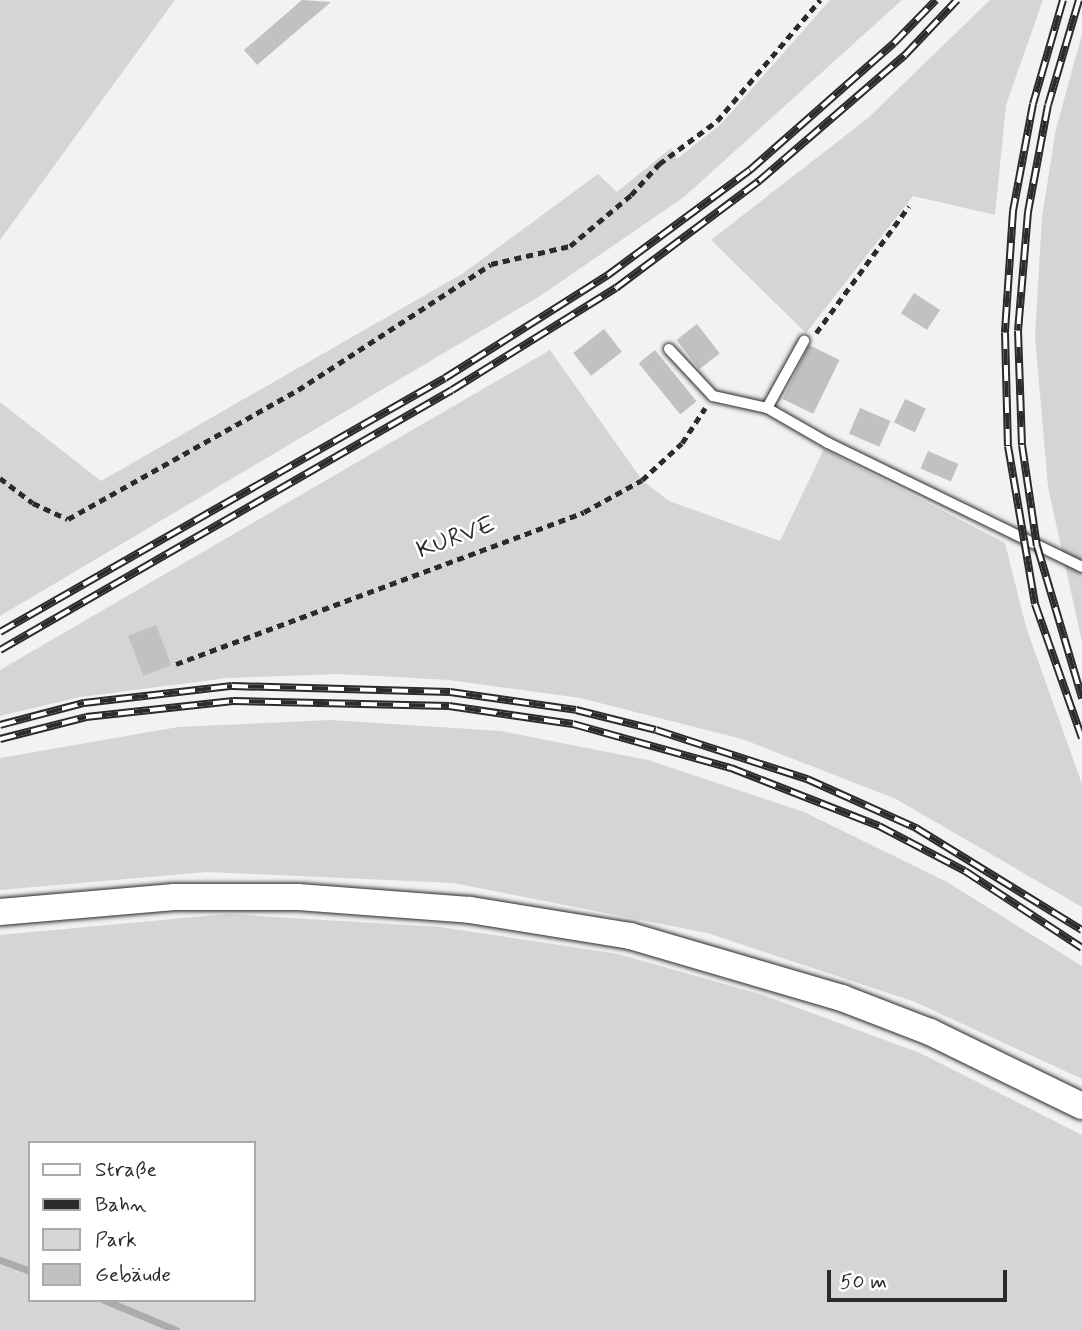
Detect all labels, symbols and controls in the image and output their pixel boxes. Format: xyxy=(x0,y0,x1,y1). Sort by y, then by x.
street label: KURVE xyxy=(413,511,499,565)
legend xyxy=(28,1141,256,1302)
text: Straße xyxy=(95,1156,157,1184)
text: Bahn xyxy=(95,1191,147,1219)
text: Park xyxy=(95,1226,137,1254)
scale bar xyxy=(830,1256,1010,1300)
text: Gebäude xyxy=(95,1261,171,1289)
text: 50 m xyxy=(840,1268,887,1296)

